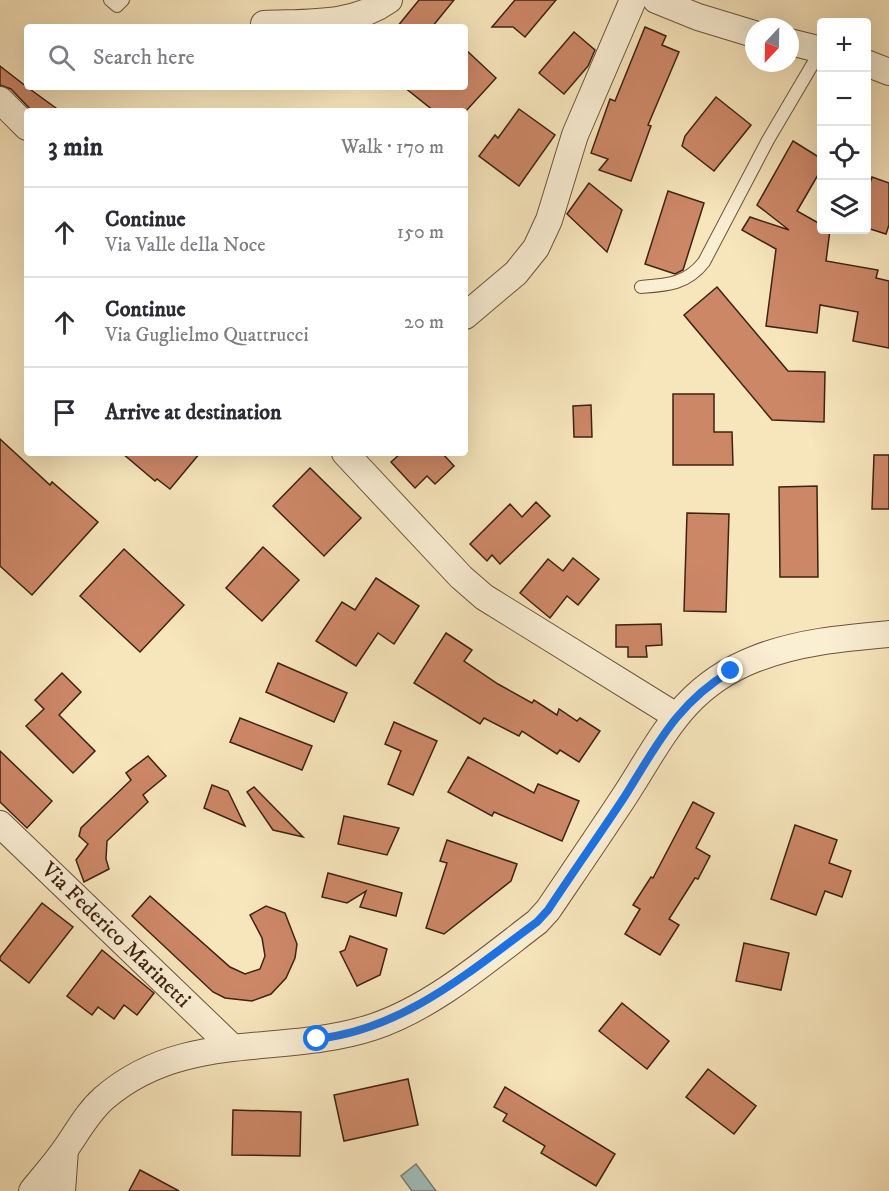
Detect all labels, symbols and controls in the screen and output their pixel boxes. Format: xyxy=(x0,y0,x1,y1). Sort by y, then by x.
north arrow xyxy=(745,18,799,72)
map controls xyxy=(817,18,871,234)
button: + xyxy=(817,18,871,72)
search box xyxy=(24,24,468,90)
icon: search xyxy=(45,41,78,74)
text: Search here xyxy=(93,44,195,71)
button: − xyxy=(817,72,871,126)
button: locate xyxy=(817,126,871,180)
text: 3 min xyxy=(48,131,103,164)
text: Walk · 170 m xyxy=(341,135,444,160)
button: layers xyxy=(817,180,871,234)
text: Continue xyxy=(105,206,186,233)
icon: ahead xyxy=(48,216,81,249)
text: 150 m xyxy=(397,220,444,245)
text: Via Valle della Noce xyxy=(105,233,266,258)
text: Continue xyxy=(105,296,186,323)
icon: ahead xyxy=(48,306,81,339)
text: 20 m xyxy=(404,310,444,335)
text: Via Guglielmo Quattrucci xyxy=(105,323,309,348)
icon: arrive xyxy=(48,396,81,429)
text: Arrive at destination xyxy=(105,399,282,426)
route end xyxy=(717,657,743,683)
street label: Via Federico Marinetti xyxy=(35,856,197,1013)
route start xyxy=(303,1025,329,1051)

